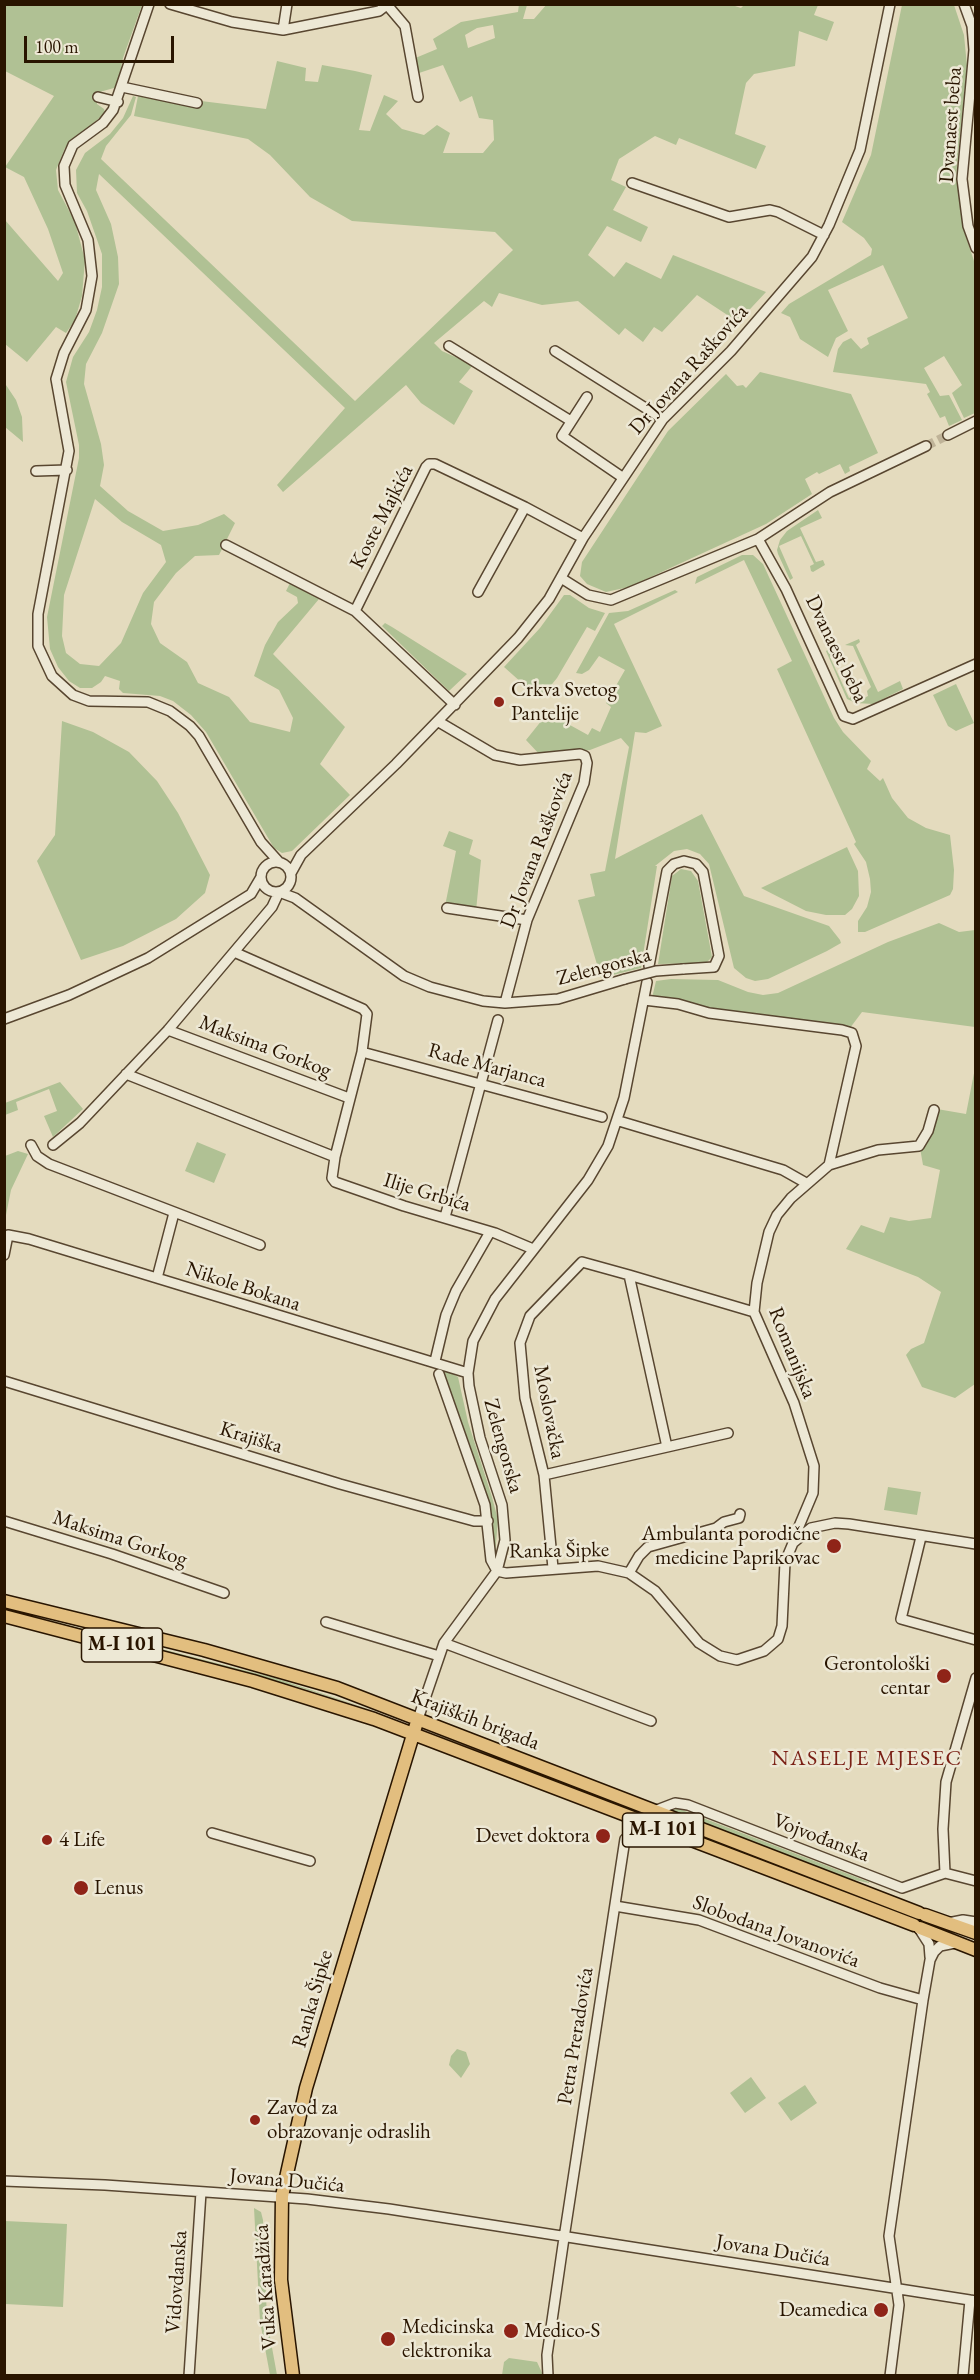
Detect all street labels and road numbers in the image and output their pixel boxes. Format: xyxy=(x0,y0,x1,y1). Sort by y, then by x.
street label: Dvanaest beba xyxy=(934,66,968,184)
street label: Dr Jovana Raškovića xyxy=(624,300,754,440)
street label: Koste Majkića xyxy=(345,461,419,573)
street label: Dvanaest beba xyxy=(799,591,873,707)
street label: Dr Jovana Raškovića xyxy=(495,768,579,932)
street label: Zelengorska xyxy=(554,942,654,992)
street label: Maksima Gorkog xyxy=(195,1010,335,1084)
street label: Rade Marjanca xyxy=(425,1038,549,1094)
street label: Ilije Grbića xyxy=(381,1168,473,1218)
street label: Nikole Bokana xyxy=(182,1257,304,1317)
street label: Romanijska xyxy=(762,1304,822,1402)
street label: Moslovačka xyxy=(528,1363,570,1461)
street label: Zelengorska xyxy=(478,1396,528,1496)
street label: Krajiška xyxy=(217,1417,285,1459)
street label: Maksima Gorkog xyxy=(50,1505,190,1573)
street label: Ranka Šipke xyxy=(509,1538,609,1564)
road number: M-I 101 xyxy=(82,1628,162,1662)
street label: Krajiških brigada xyxy=(407,1684,543,1756)
street label: Vojvođanska xyxy=(769,1808,873,1868)
road number: M-I 101 xyxy=(622,1813,704,1847)
street label: Slobodana Jovanovića xyxy=(689,1890,863,1974)
street label: Ranka Šipke xyxy=(287,1947,339,2051)
street label: Petra Preradovića xyxy=(553,1965,599,2107)
street label: Jovana Dučića xyxy=(228,2163,346,2199)
street label: Vuka Karadžića xyxy=(249,2223,283,2351)
street label: Vidovdanska xyxy=(161,2230,193,2334)
street label: Jovana Dučića xyxy=(714,2230,832,2272)

